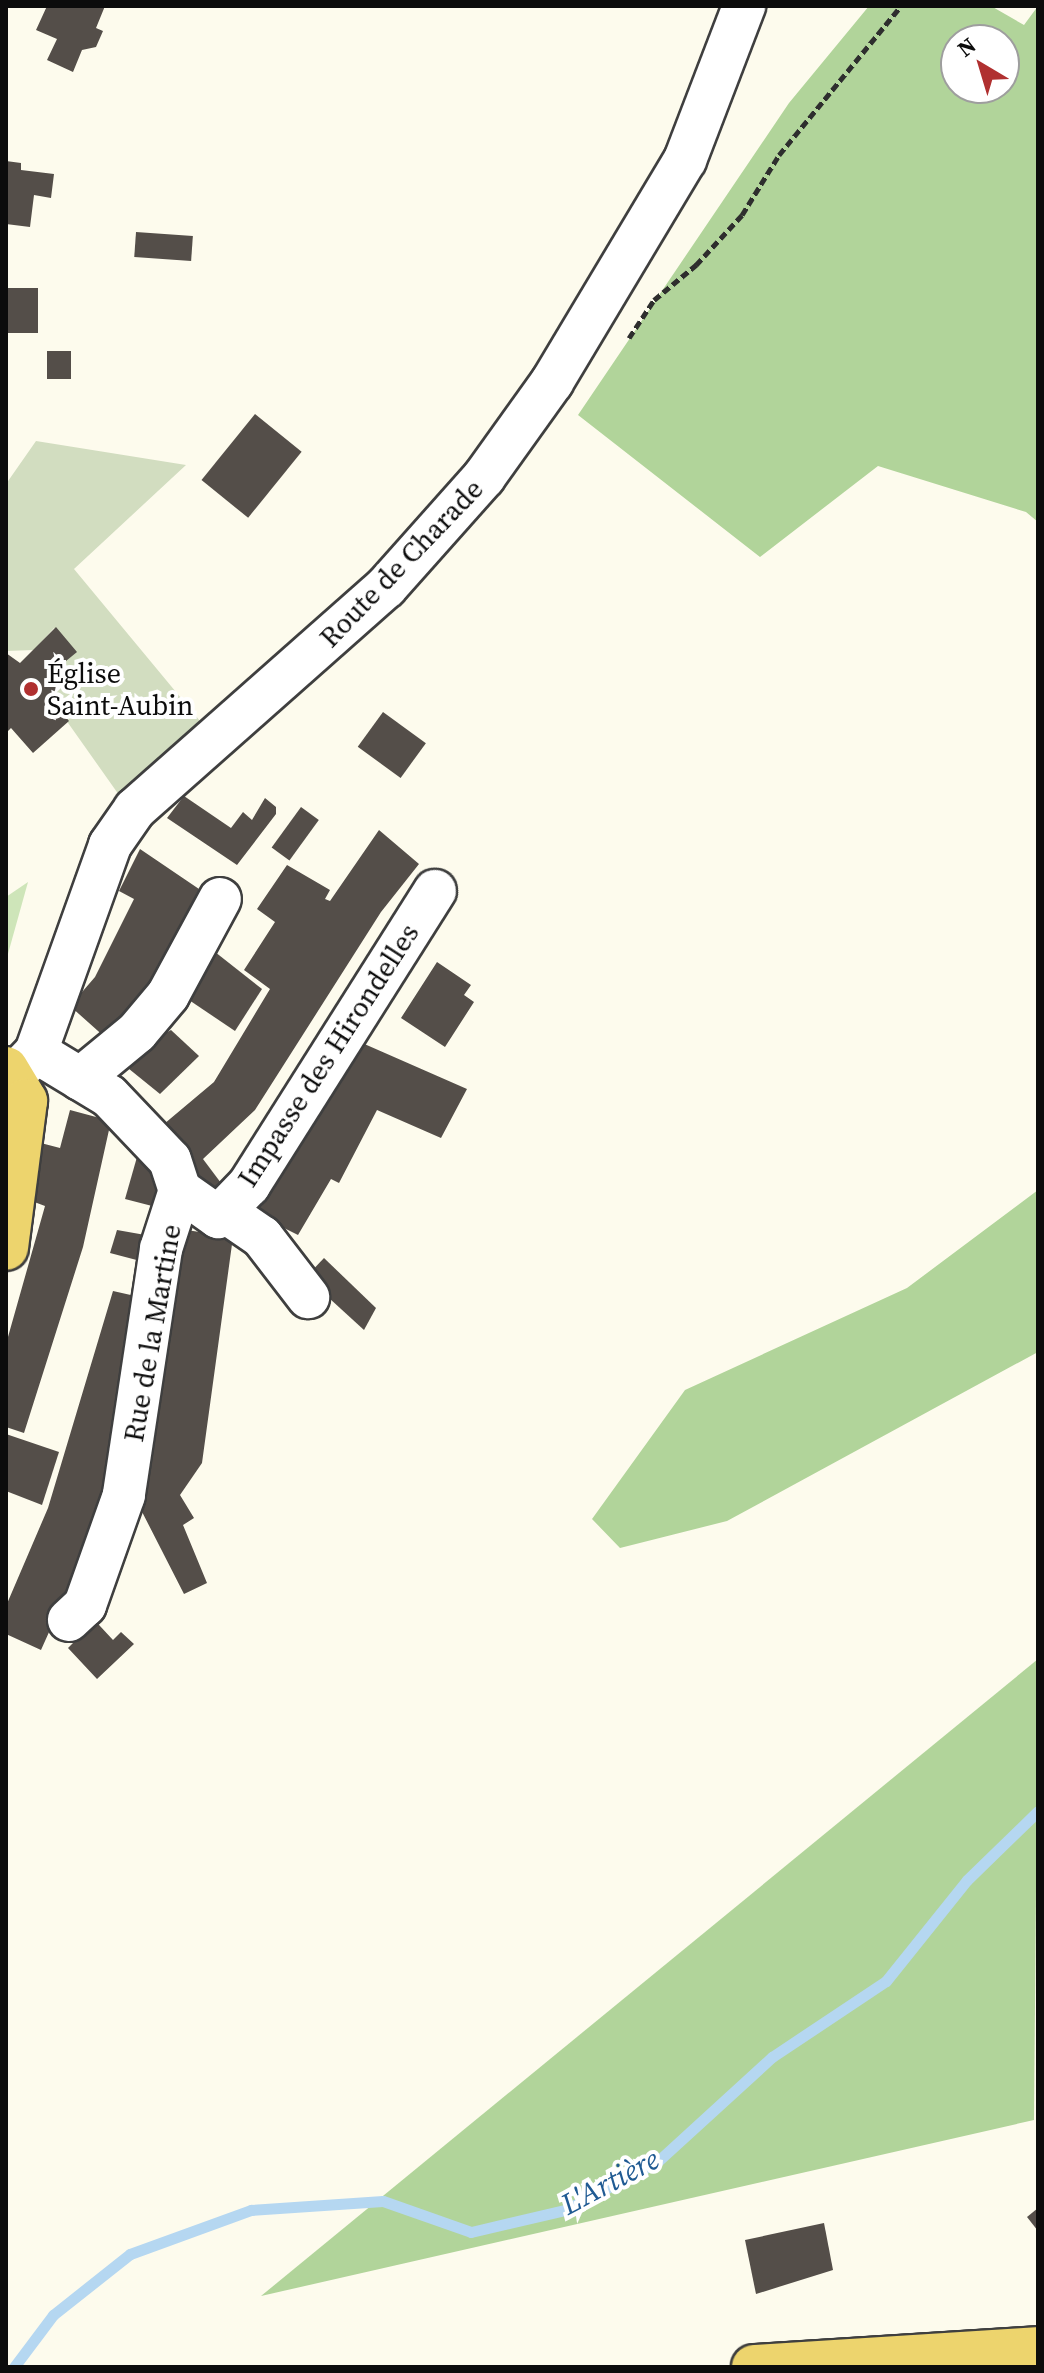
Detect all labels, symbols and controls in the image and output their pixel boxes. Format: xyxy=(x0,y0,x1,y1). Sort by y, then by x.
north arrow xyxy=(940,24,1020,104)
text: N xyxy=(951,30,982,63)
street label: Route de Charade xyxy=(312,472,490,654)
place label: Église Saint-Aubin xyxy=(47,656,194,722)
marker: Église Saint-Aubin xyxy=(22,680,40,698)
street label: Impasse des Hirondelles xyxy=(230,917,426,1193)
street label: Rue de la Martine xyxy=(116,1222,188,1444)
water label: L'Artière xyxy=(555,2141,665,2223)

